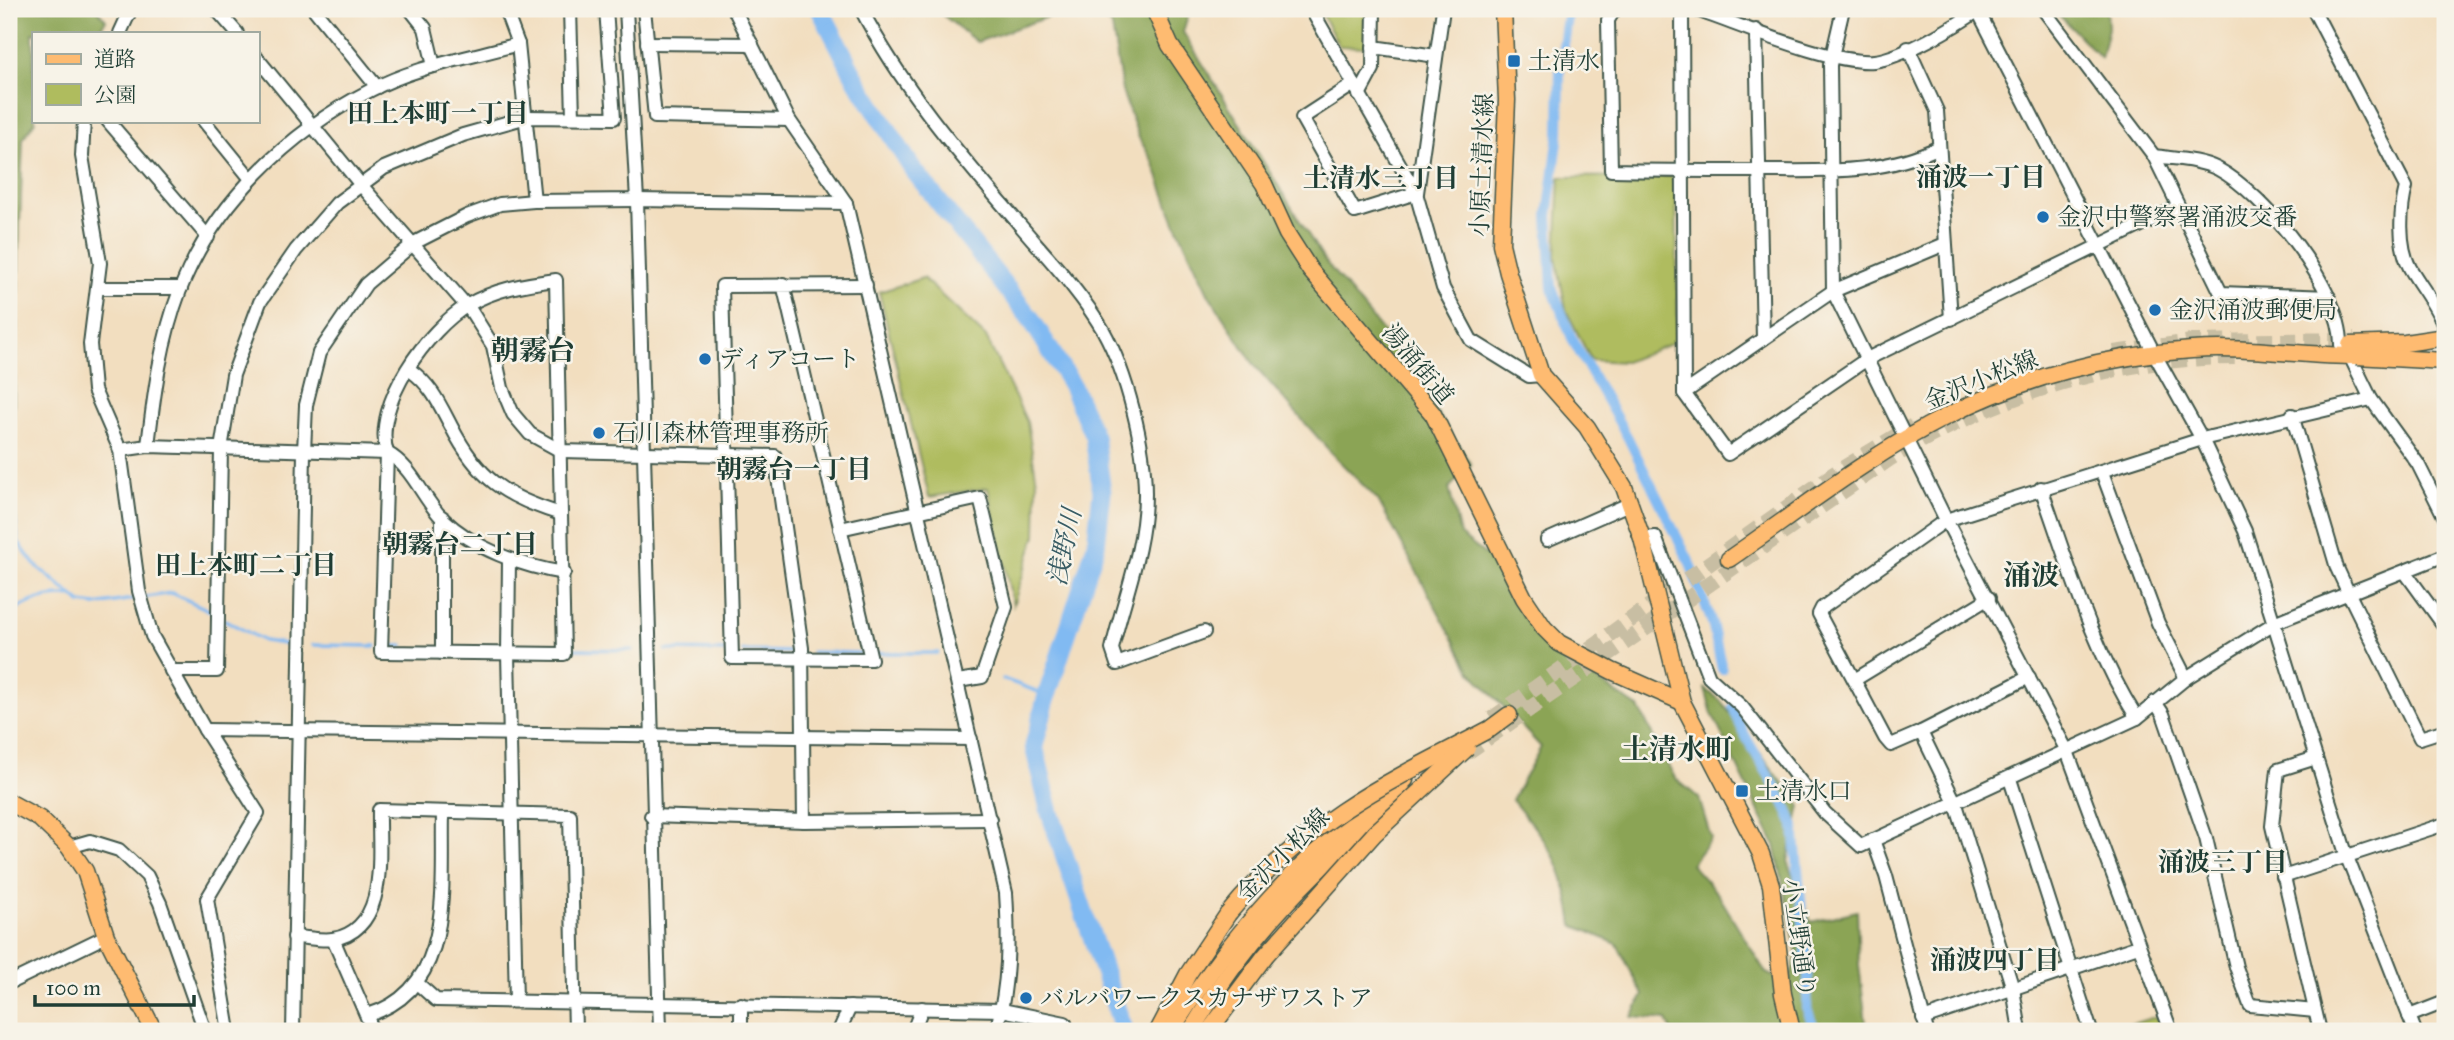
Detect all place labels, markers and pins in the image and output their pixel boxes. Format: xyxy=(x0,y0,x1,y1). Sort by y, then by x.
place label: 土清水 xyxy=(1528,46,1600,76)
marker: 土清水 xyxy=(1506,53,1522,69)
place label: 金沢中警察署涌波交番 xyxy=(2057,202,2297,232)
marker: 金沢中警察署涌波交番 xyxy=(2035,209,2051,225)
place label: 金沢涌波郵便局 xyxy=(2169,295,2337,325)
marker: 金沢涌波郵便局 xyxy=(2147,302,2163,318)
place label: ディアコート xyxy=(719,344,860,374)
marker: ディアコート xyxy=(697,351,713,367)
place label: 石川森林管理事務所 xyxy=(613,418,829,448)
marker: 石川森林管理事務所 xyxy=(591,425,607,441)
place label: 土清水口 xyxy=(1756,776,1852,806)
marker: 土清水口 xyxy=(1734,783,1750,799)
place label: バルバワークスカナザワストア xyxy=(1040,983,1373,1013)
marker: バルバワークスカナザワストア xyxy=(1018,990,1034,1006)

